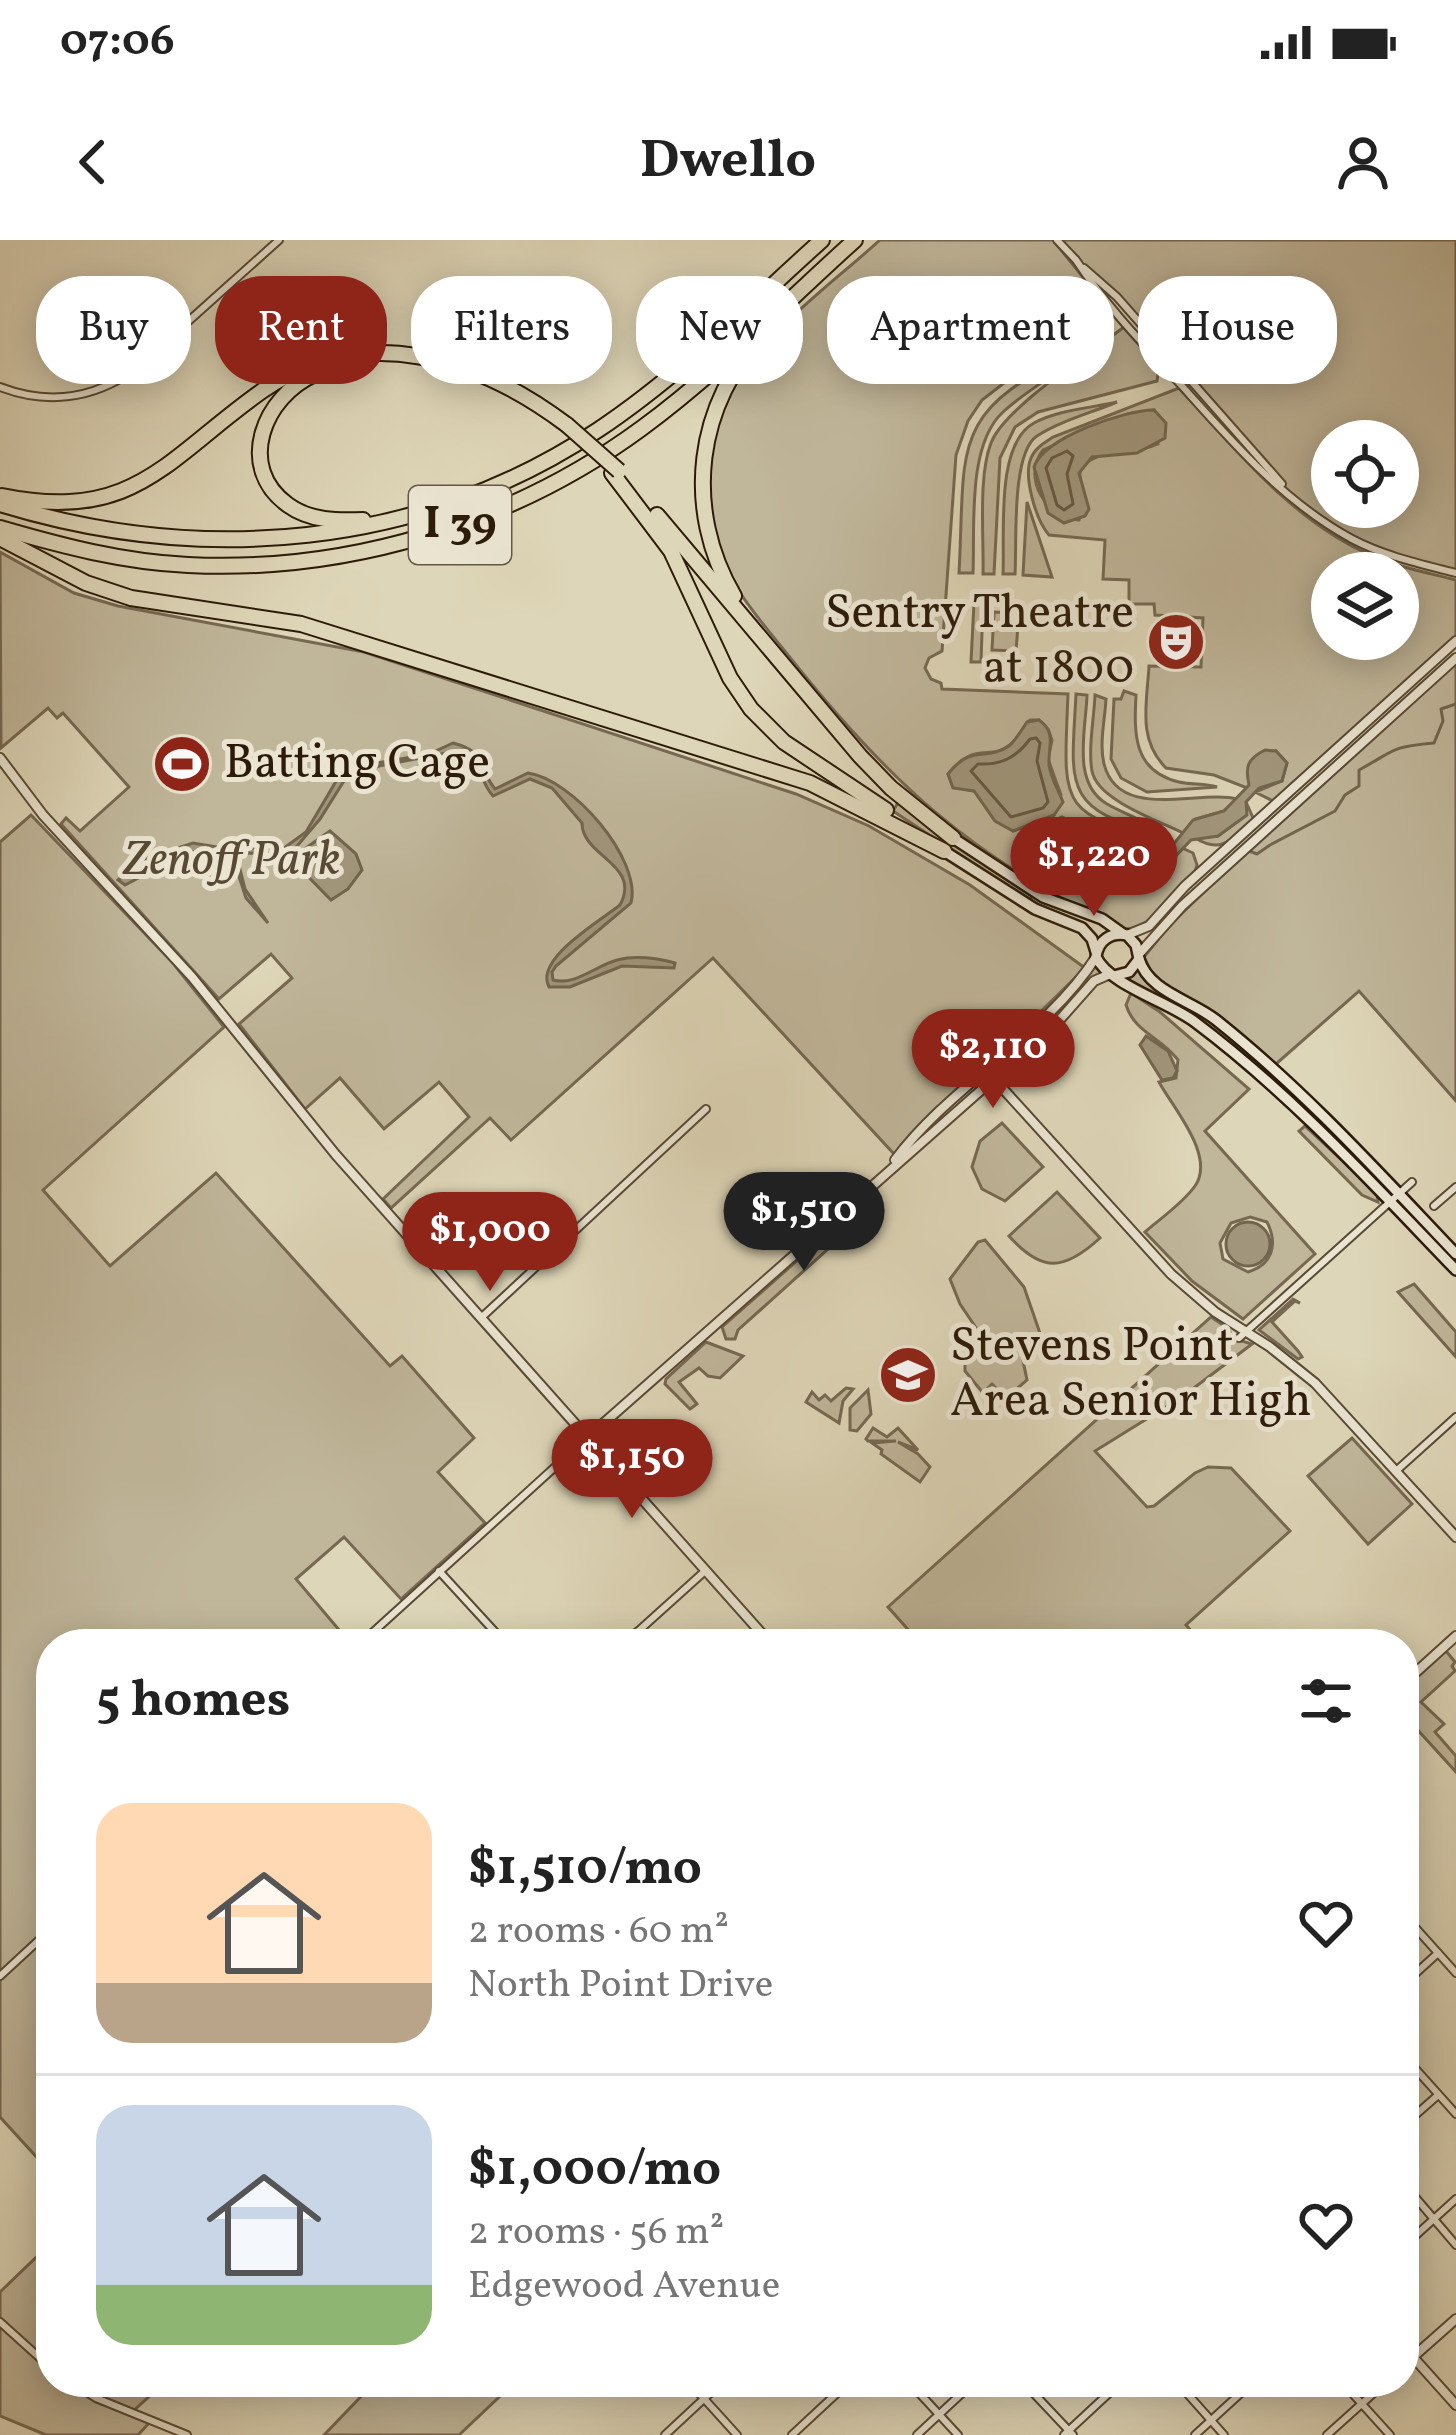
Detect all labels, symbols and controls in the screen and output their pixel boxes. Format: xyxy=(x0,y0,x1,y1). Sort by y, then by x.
text: 07:06 xyxy=(60,11,175,74)
text: Dwello xyxy=(640,125,816,200)
icon: back xyxy=(60,129,126,195)
icon: person xyxy=(1330,129,1396,195)
chip: Buy xyxy=(36,276,191,384)
chip: Rent xyxy=(215,276,387,384)
chip: Filters xyxy=(411,276,612,384)
chip: New xyxy=(636,276,803,384)
chip: Apartment xyxy=(827,276,1114,384)
chip: House xyxy=(1138,276,1337,384)
map controls xyxy=(1311,420,1419,660)
button: locate xyxy=(1311,420,1419,528)
road number: I 39 xyxy=(409,486,511,564)
button: layers xyxy=(1311,552,1419,660)
place label: Sentry Theatre at 1800 xyxy=(825,581,1134,703)
theatre icon: Sentry Theatre at 1800 xyxy=(1145,611,1207,673)
place label: Batting Cage xyxy=(224,731,490,798)
sports icon: Batting Cage xyxy=(151,733,213,795)
pin: $1,220 xyxy=(996,817,1192,919)
park label: Zenoff Park xyxy=(121,828,341,895)
text: $1,220 xyxy=(1037,829,1151,883)
pin: $2,110 xyxy=(895,1009,1091,1111)
text: $2,110 xyxy=(939,1021,1047,1075)
pin: $1,510 xyxy=(706,1172,902,1274)
text: $1,510 xyxy=(751,1184,857,1238)
pin: $1,000 xyxy=(392,1192,588,1294)
text: $1,000 xyxy=(429,1204,551,1258)
place label: Stevens Point Area Senior High xyxy=(950,1314,1312,1436)
school or university icon: Stevens Point Area Senior High xyxy=(877,1344,939,1406)
pin: $1,150 xyxy=(534,1419,730,1521)
text: $1,150 xyxy=(579,1431,685,1485)
text: 5 homes xyxy=(96,1666,290,1737)
icon: filters xyxy=(1293,1668,1359,1734)
text: $1,510/mo xyxy=(468,1834,702,1905)
icon: home xyxy=(192,1851,336,1995)
icon: heart xyxy=(1293,1890,1359,1956)
text: 2 rooms · 60 m² xyxy=(468,1905,729,1959)
text: North Point Drive xyxy=(468,1959,773,2013)
text: $1,000/mo xyxy=(468,2135,721,2206)
icon: home xyxy=(192,2153,336,2297)
icon: heart xyxy=(1293,2192,1359,2258)
text: 2 rooms · 56 m² xyxy=(468,2206,724,2260)
text: Edgewood Avenue xyxy=(468,2260,780,2314)

